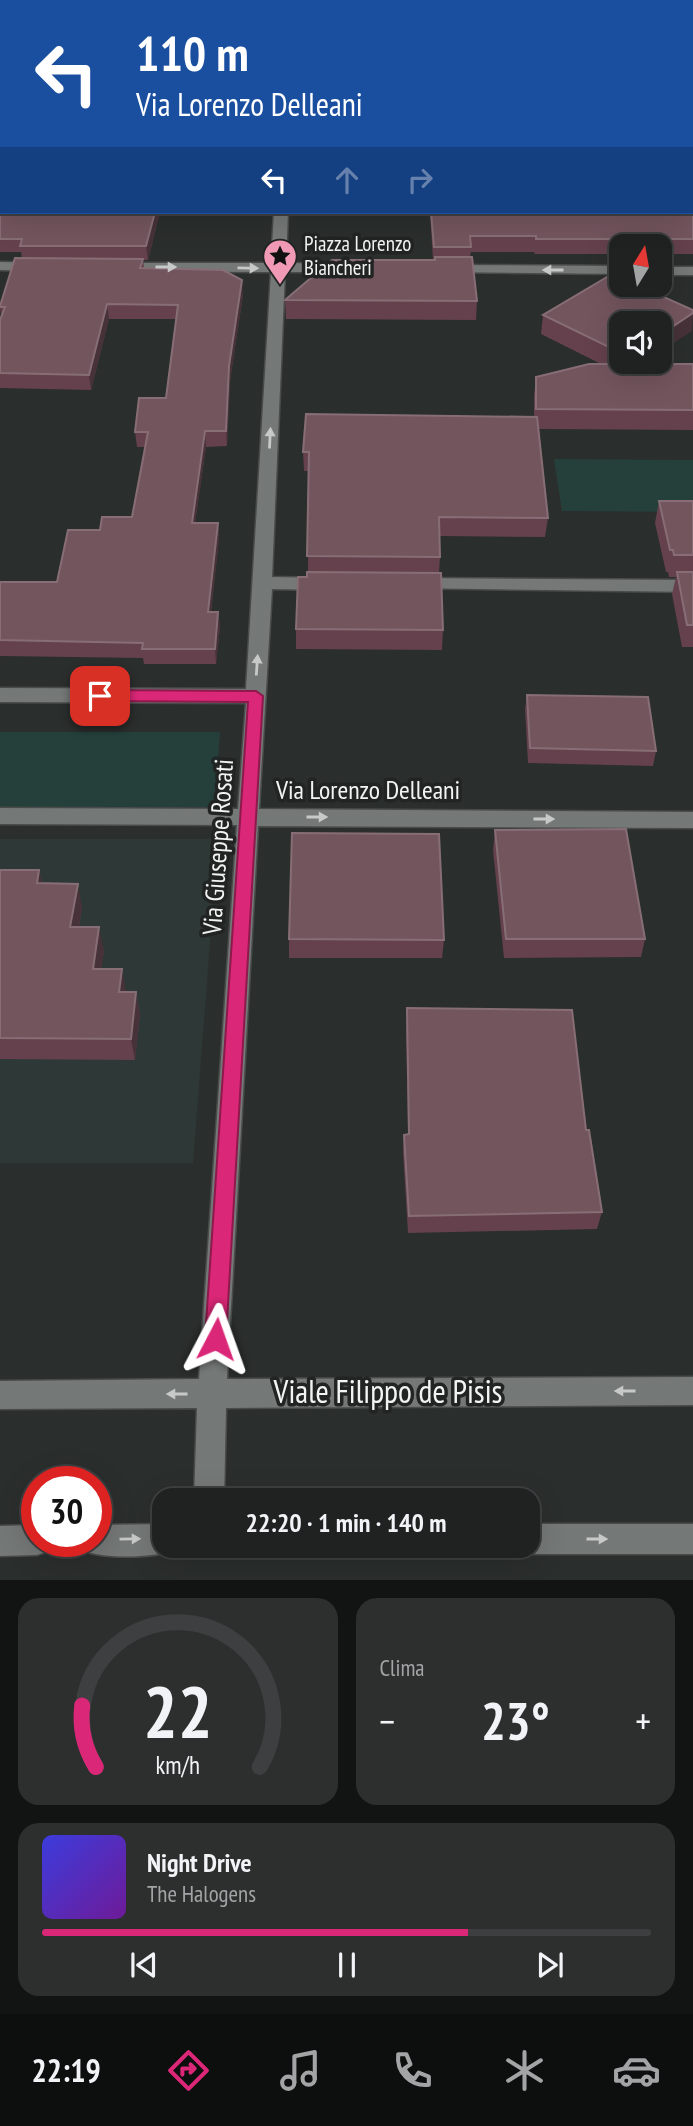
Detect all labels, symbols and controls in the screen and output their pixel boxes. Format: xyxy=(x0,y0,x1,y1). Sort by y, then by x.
text: 110 m xyxy=(136,21,249,85)
icon: left xyxy=(21,28,112,119)
text: Via Lorenzo Delleani xyxy=(136,83,363,125)
icon: left xyxy=(255,161,293,199)
icon: ahead xyxy=(328,161,366,199)
icon: right xyxy=(401,161,439,199)
place label: Piazza Lorenzo Biancheri xyxy=(304,230,411,281)
north arrow xyxy=(609,234,672,298)
map controls xyxy=(609,234,672,374)
place icon: Piazza Lorenzo Biancheri xyxy=(261,237,299,286)
one-way arrow xyxy=(155,261,177,273)
one-way arrow xyxy=(237,262,259,274)
one-way arrow xyxy=(542,264,564,276)
button: sound xyxy=(609,311,672,374)
one-way arrow xyxy=(265,427,276,449)
one-way arrow xyxy=(252,654,263,676)
pin xyxy=(70,666,130,726)
icon: arrive xyxy=(81,677,119,715)
street label: Via Giuseppe Rosati xyxy=(195,758,240,937)
street label: Via Lorenzo Delleani xyxy=(275,773,460,806)
one-way arrow xyxy=(306,811,328,823)
one-way arrow xyxy=(533,813,555,825)
position arrow xyxy=(179,1302,253,1376)
street label: Viale Filippo de Pisis xyxy=(273,1370,502,1412)
one-way arrow xyxy=(614,1385,636,1397)
one-way arrow xyxy=(166,1388,188,1400)
speed limit sign: 30 xyxy=(21,1466,112,1557)
text: 22:20 · 1 min · 140 m xyxy=(246,1506,446,1539)
one-way arrow xyxy=(120,1533,142,1545)
one-way arrow xyxy=(586,1533,608,1545)
text: Clima xyxy=(380,1653,425,1682)
text: 22 xyxy=(143,1664,213,1758)
text: 23° xyxy=(481,1687,550,1754)
text: − xyxy=(380,1696,395,1745)
text: + xyxy=(635,1696,651,1745)
text: km/h xyxy=(156,1749,200,1781)
text: Night Drive xyxy=(147,1846,252,1879)
text: The Halogens xyxy=(147,1879,256,1908)
icon: previous xyxy=(125,1946,163,1984)
icon: pause xyxy=(328,1946,366,1984)
icon: next xyxy=(531,1946,569,1984)
icon: directions xyxy=(164,2046,213,2095)
icon: music xyxy=(276,2046,325,2095)
icon: phone xyxy=(388,2046,437,2095)
icon: climate xyxy=(500,2046,549,2095)
icon: car xyxy=(612,2046,661,2095)
text: 22:19 xyxy=(32,2049,101,2091)

